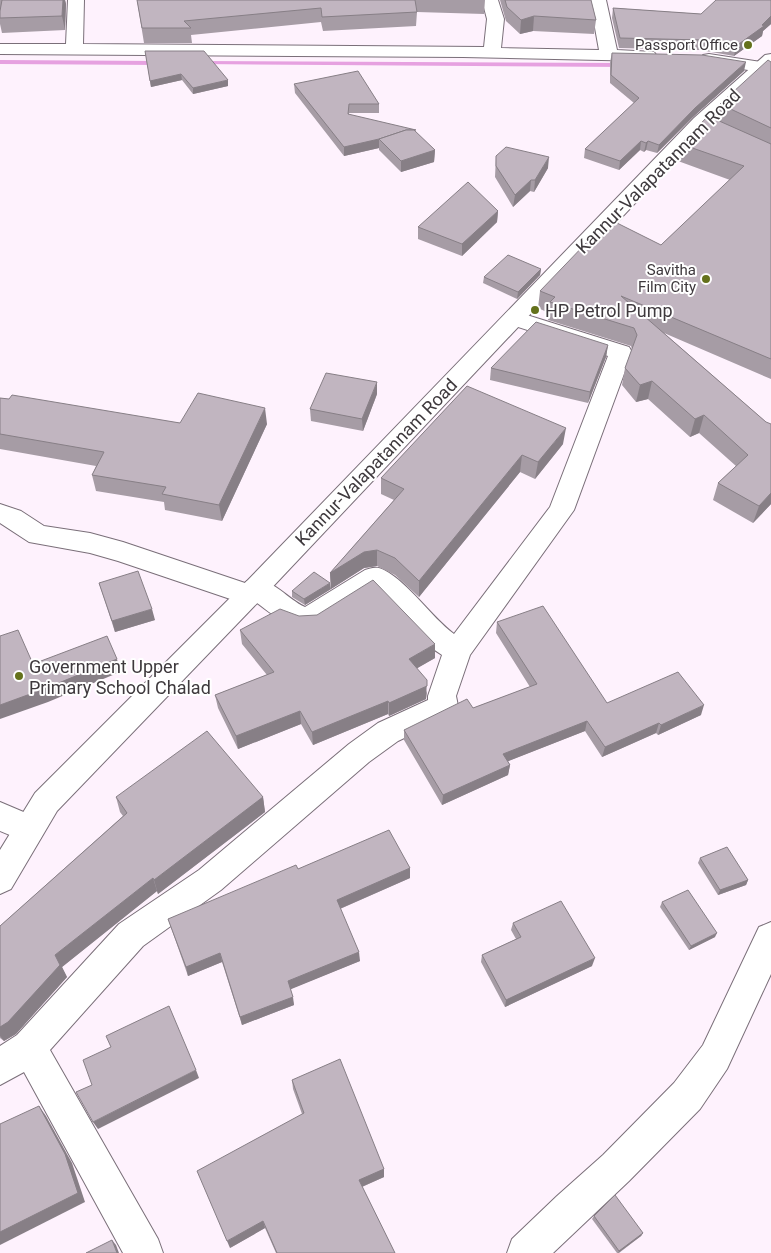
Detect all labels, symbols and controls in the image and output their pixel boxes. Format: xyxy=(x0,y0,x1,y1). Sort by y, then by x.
place label: Passport Office xyxy=(635,36,738,54)
marker: Passport Office xyxy=(742,39,754,51)
street label: Kannur-Valapatannam Road xyxy=(571,84,745,258)
place label: Savitha Film City xyxy=(638,261,696,296)
marker: Savitha Film City xyxy=(700,273,712,285)
place label: HP Petrol Pump xyxy=(545,300,673,321)
marker: HP Petrol Pump xyxy=(529,304,541,316)
street label: Kannur-Valapatannam Road xyxy=(291,374,461,550)
place label: Government Upper Primary School Chalad xyxy=(29,656,211,698)
marker: Government Upper Primary School Chalad xyxy=(13,670,25,682)

